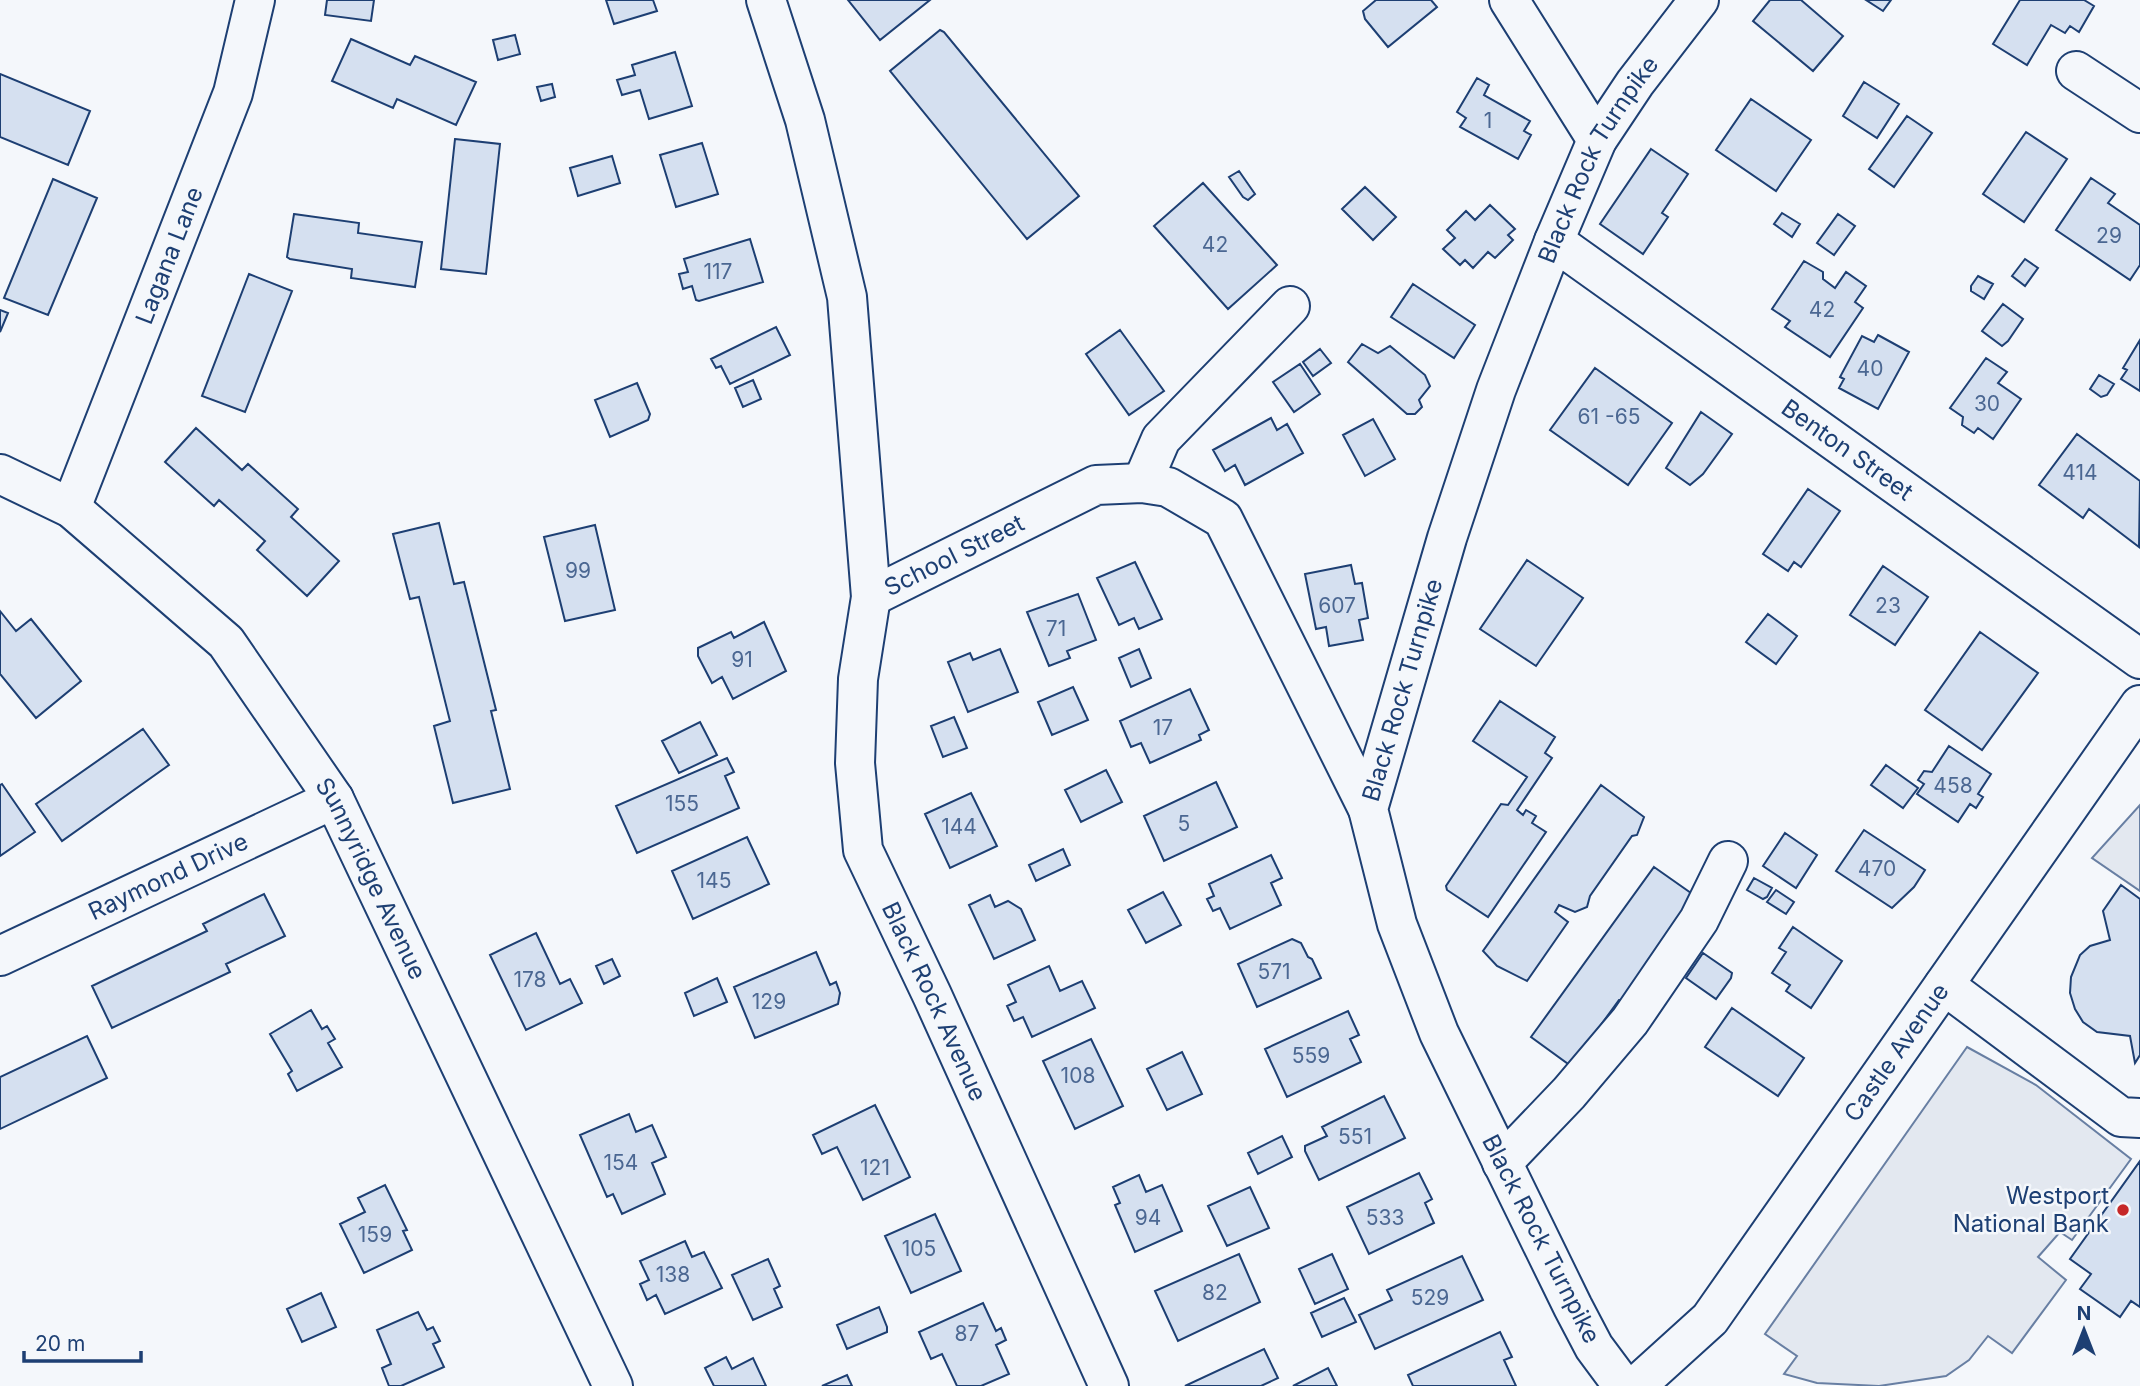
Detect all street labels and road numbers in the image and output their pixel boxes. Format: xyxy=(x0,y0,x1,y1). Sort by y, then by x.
street label: Black Rock Turnpike xyxy=(1532,50,1664,267)
street label: Lagana Lane xyxy=(129,183,209,328)
street label: Benton Street xyxy=(1776,393,1919,506)
street label: School Street xyxy=(879,508,1029,602)
street label: Black Rock Turnpike xyxy=(1356,575,1448,805)
street label: Sunnyridge Avenue xyxy=(310,772,433,984)
street label: Raymond Drive xyxy=(84,827,252,926)
street label: Black Rock Avenue xyxy=(876,897,993,1106)
street label: Castle Avenue xyxy=(1838,978,1955,1127)
street label: Black Rock Turnpike xyxy=(1476,1130,1607,1348)

